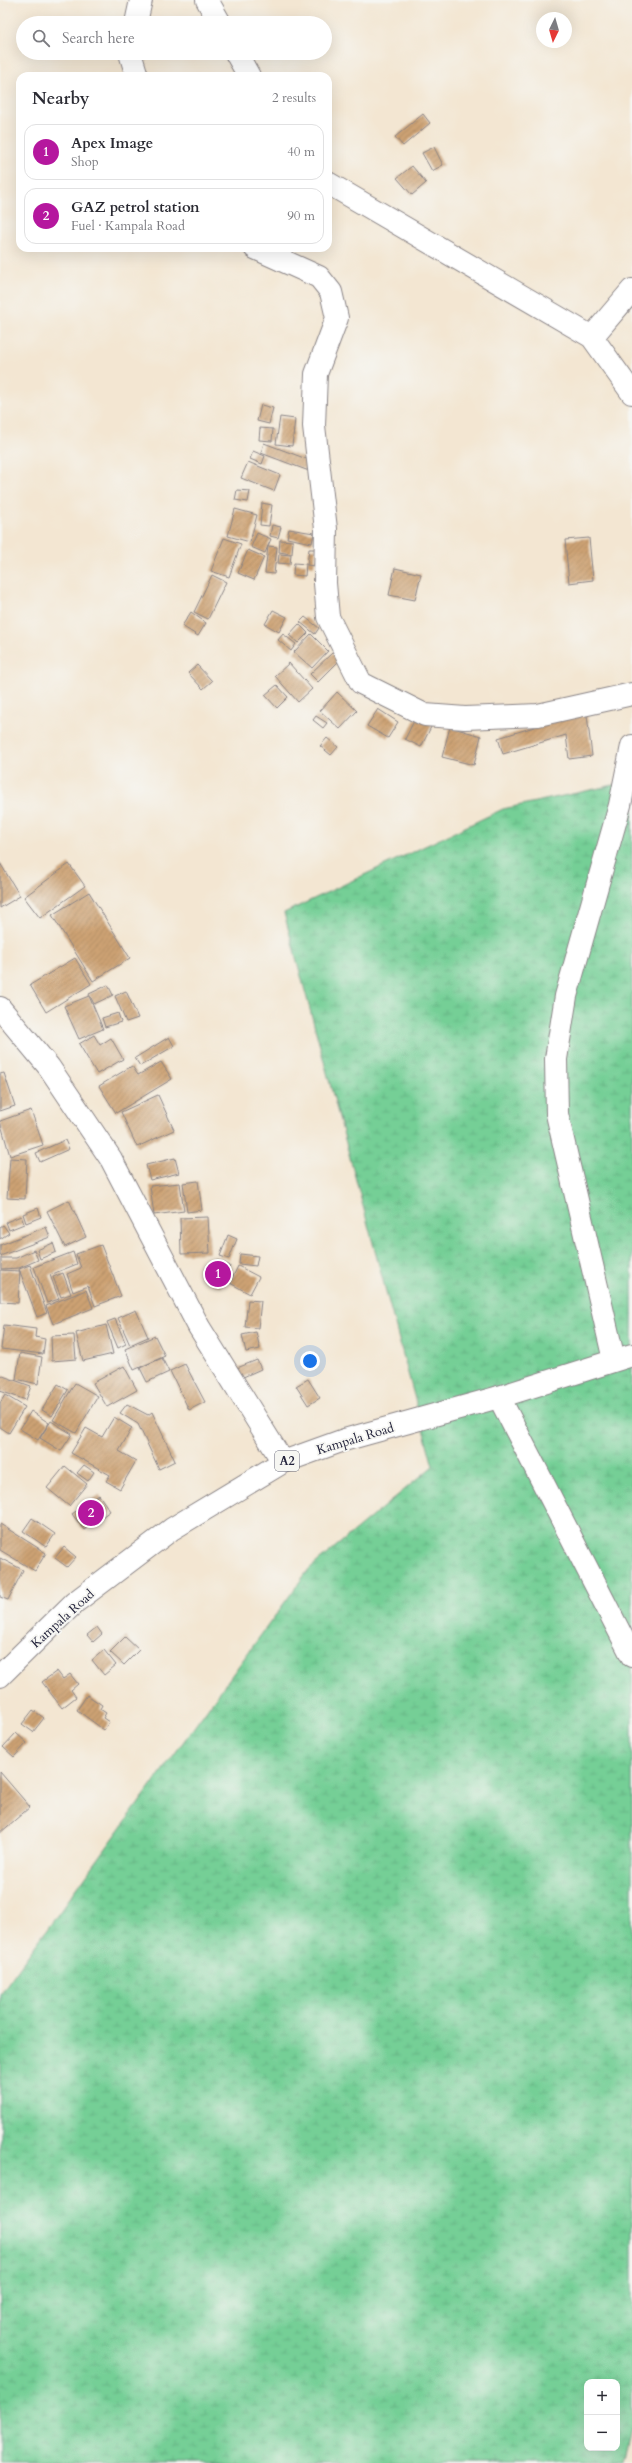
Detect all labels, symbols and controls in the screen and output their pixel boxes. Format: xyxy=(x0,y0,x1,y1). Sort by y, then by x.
north arrow xyxy=(536,12,572,48)
search box xyxy=(16,16,332,60)
icon: search xyxy=(30,27,52,49)
text: Search here xyxy=(62,28,135,48)
text: Nearby xyxy=(32,87,89,110)
text: 2 results xyxy=(272,89,316,107)
text: Apex Image xyxy=(71,133,153,153)
text: 1 xyxy=(43,143,49,161)
text: 40 m xyxy=(287,143,315,161)
text: Shop xyxy=(71,153,99,171)
text: GAZ petrol station xyxy=(71,197,200,217)
text: 2 xyxy=(43,207,49,225)
text: 90 m xyxy=(287,207,315,225)
text: Fuel · Kampala Road xyxy=(71,217,185,235)
pin: 1 xyxy=(205,1259,231,1289)
your location xyxy=(300,1351,320,1371)
street label: Kampala Road xyxy=(314,1419,396,1459)
road number: A2 xyxy=(275,1451,299,1471)
pin: 2 xyxy=(78,1498,104,1528)
street label: Kampala Road xyxy=(27,1585,98,1652)
map controls xyxy=(584,2379,620,2451)
button: + xyxy=(584,2379,620,2415)
button: − xyxy=(584,2415,620,2451)

